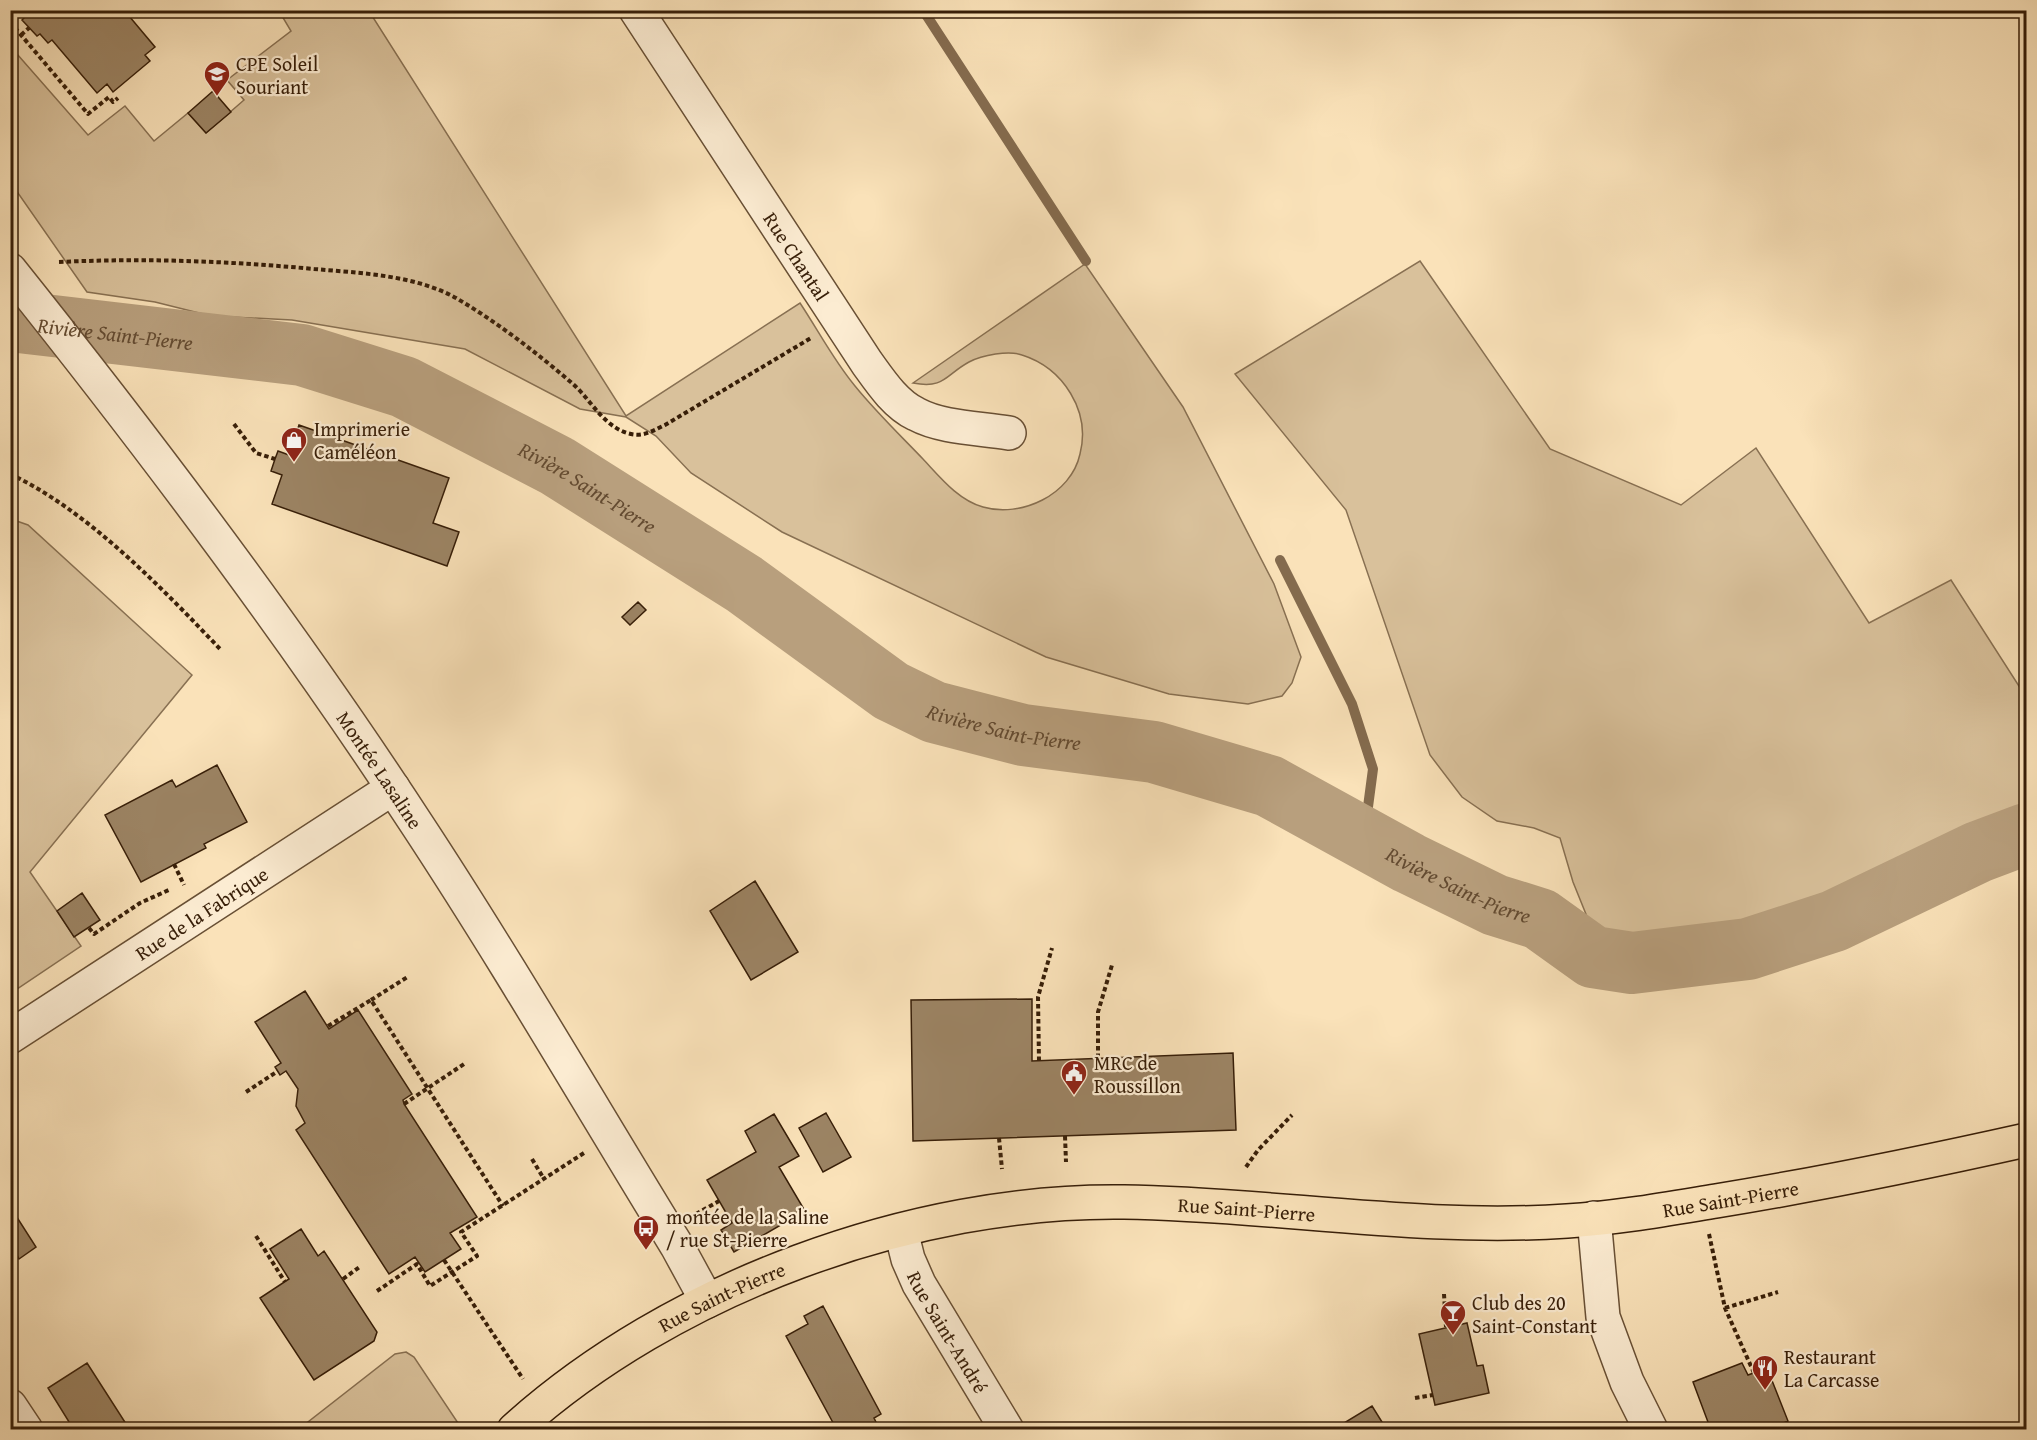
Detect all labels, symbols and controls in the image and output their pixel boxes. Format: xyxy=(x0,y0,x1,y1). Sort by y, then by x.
place label: CPE Soleil Souriant xyxy=(236,49,319,101)
school or university icon: CPE Soleil Souriant xyxy=(202,59,232,97)
street label: Rue Chantal xyxy=(757,206,837,307)
water label: Rivière Saint-Pierre xyxy=(35,309,195,358)
place label: Imprimerie Caméléon xyxy=(314,414,410,466)
shop icon: Imprimerie Caméléon xyxy=(279,425,309,463)
water label: Rivière Saint-Pierre xyxy=(512,433,663,541)
water label: Rivière Saint-Pierre xyxy=(921,695,1083,758)
street label: Montée Lasaline xyxy=(330,705,430,834)
water label: Rivière Saint-Pierre xyxy=(1380,837,1535,931)
street label: Rue de la Fabrique xyxy=(129,859,273,967)
place label: MRC de Roussillon xyxy=(1094,1048,1181,1100)
public building icon: MRC de Roussillon xyxy=(1059,1058,1089,1096)
street label: Rue Saint-Pierre xyxy=(1660,1172,1801,1224)
street label: Rue Saint-Pierre xyxy=(1177,1189,1316,1228)
place label: montée de la Saline / rue St-Pierre xyxy=(666,1202,829,1254)
bus stop icon: montée de la Saline / rue St-Pierre xyxy=(631,1213,661,1251)
street label: Rue Saint-Pierre xyxy=(653,1254,789,1339)
street label: Rue Saint-André xyxy=(900,1266,996,1398)
place label: Club des 20 Saint-Constant xyxy=(1472,1288,1597,1340)
bar icon: Club des 20 Saint-Constant xyxy=(1438,1298,1468,1336)
place label: Restaurant La Carcasse xyxy=(1784,1342,1879,1394)
restaurant icon: Restaurant La Carcasse xyxy=(1750,1353,1780,1391)

